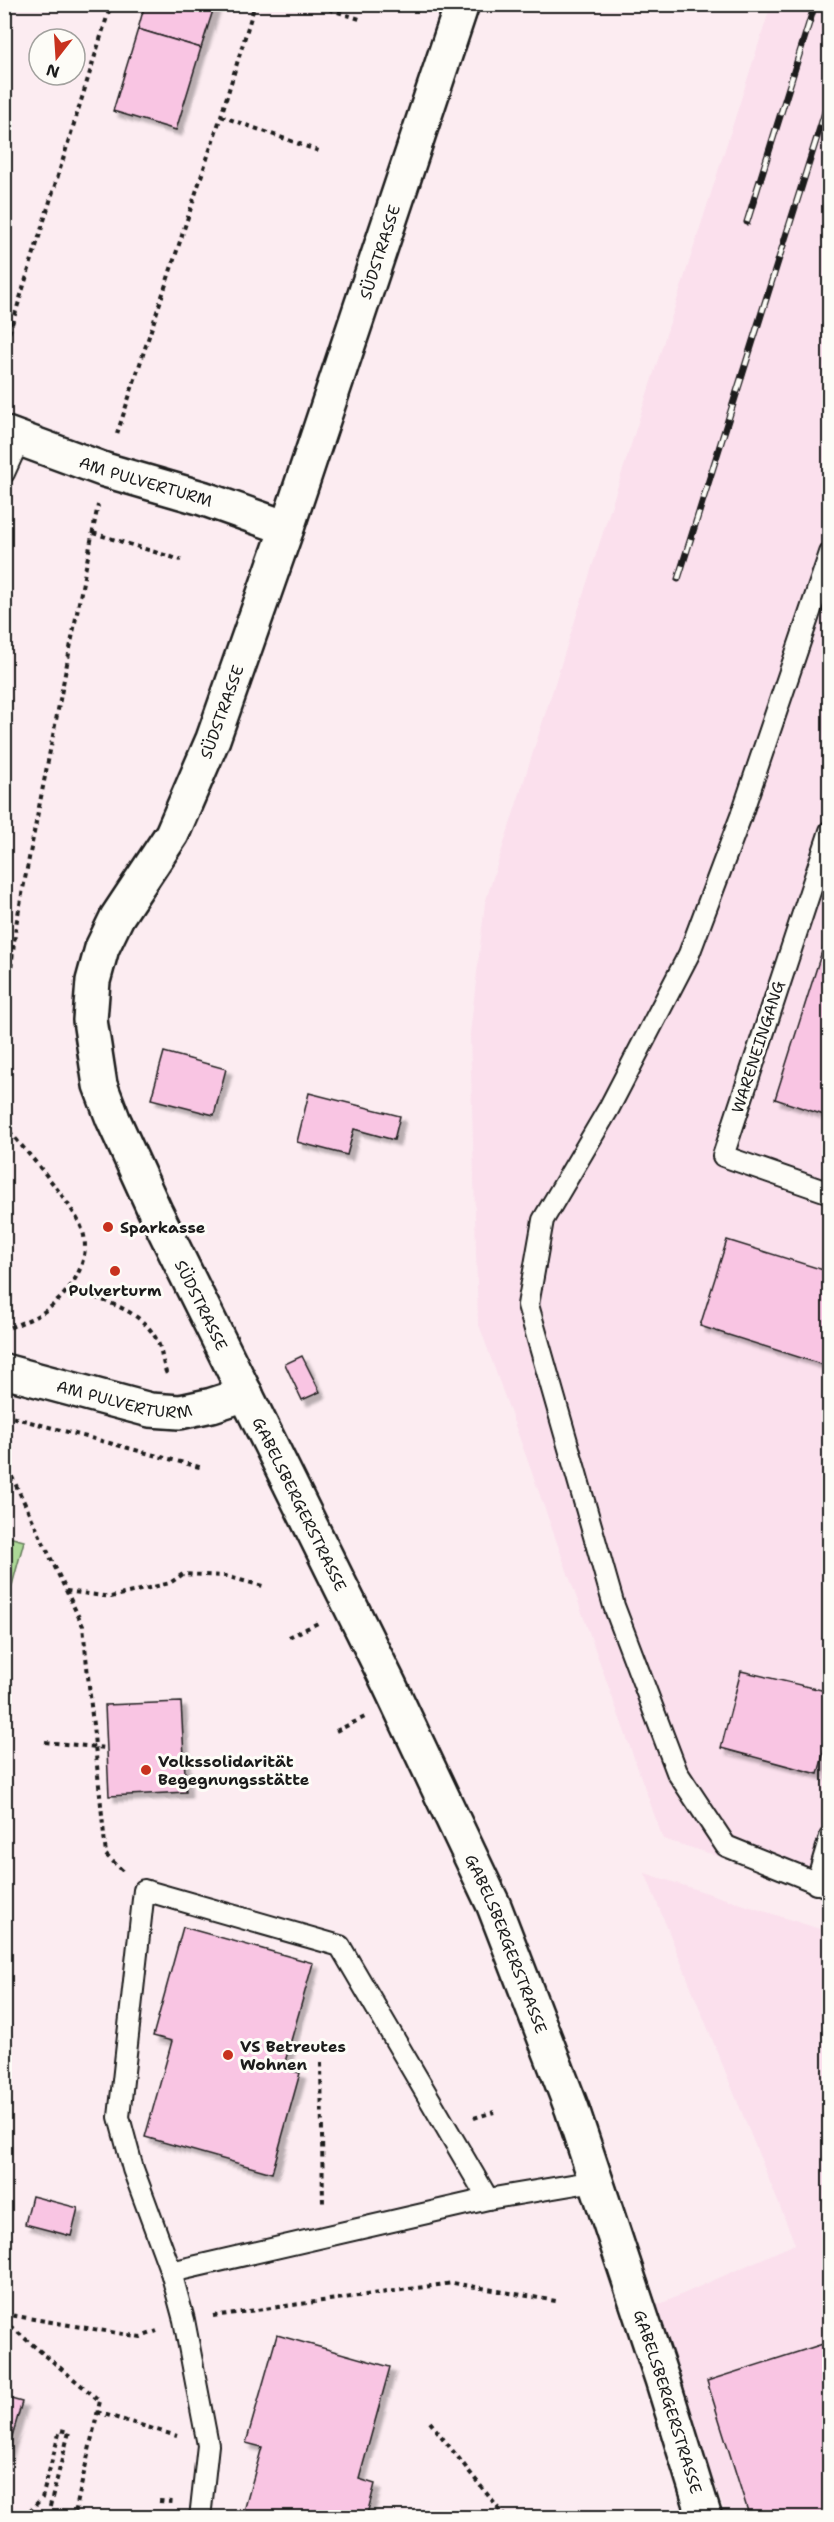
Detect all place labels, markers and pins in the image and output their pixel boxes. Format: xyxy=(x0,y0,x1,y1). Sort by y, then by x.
place label: Sparkasse xyxy=(120,1217,206,1238)
marker: Sparkasse xyxy=(101,1220,115,1234)
marker: Pulverturm xyxy=(108,1264,122,1278)
place label: Pulverturm xyxy=(69,1280,162,1301)
place label: Volkssolidarität Begegnungsstätte xyxy=(158,1751,310,1790)
marker: Volkssolidarität Begegnungsstätte xyxy=(139,1763,153,1777)
place label: VS Betreutes Wohnen xyxy=(240,2036,346,2075)
marker: VS Betreutes Wohnen xyxy=(221,2048,235,2062)

